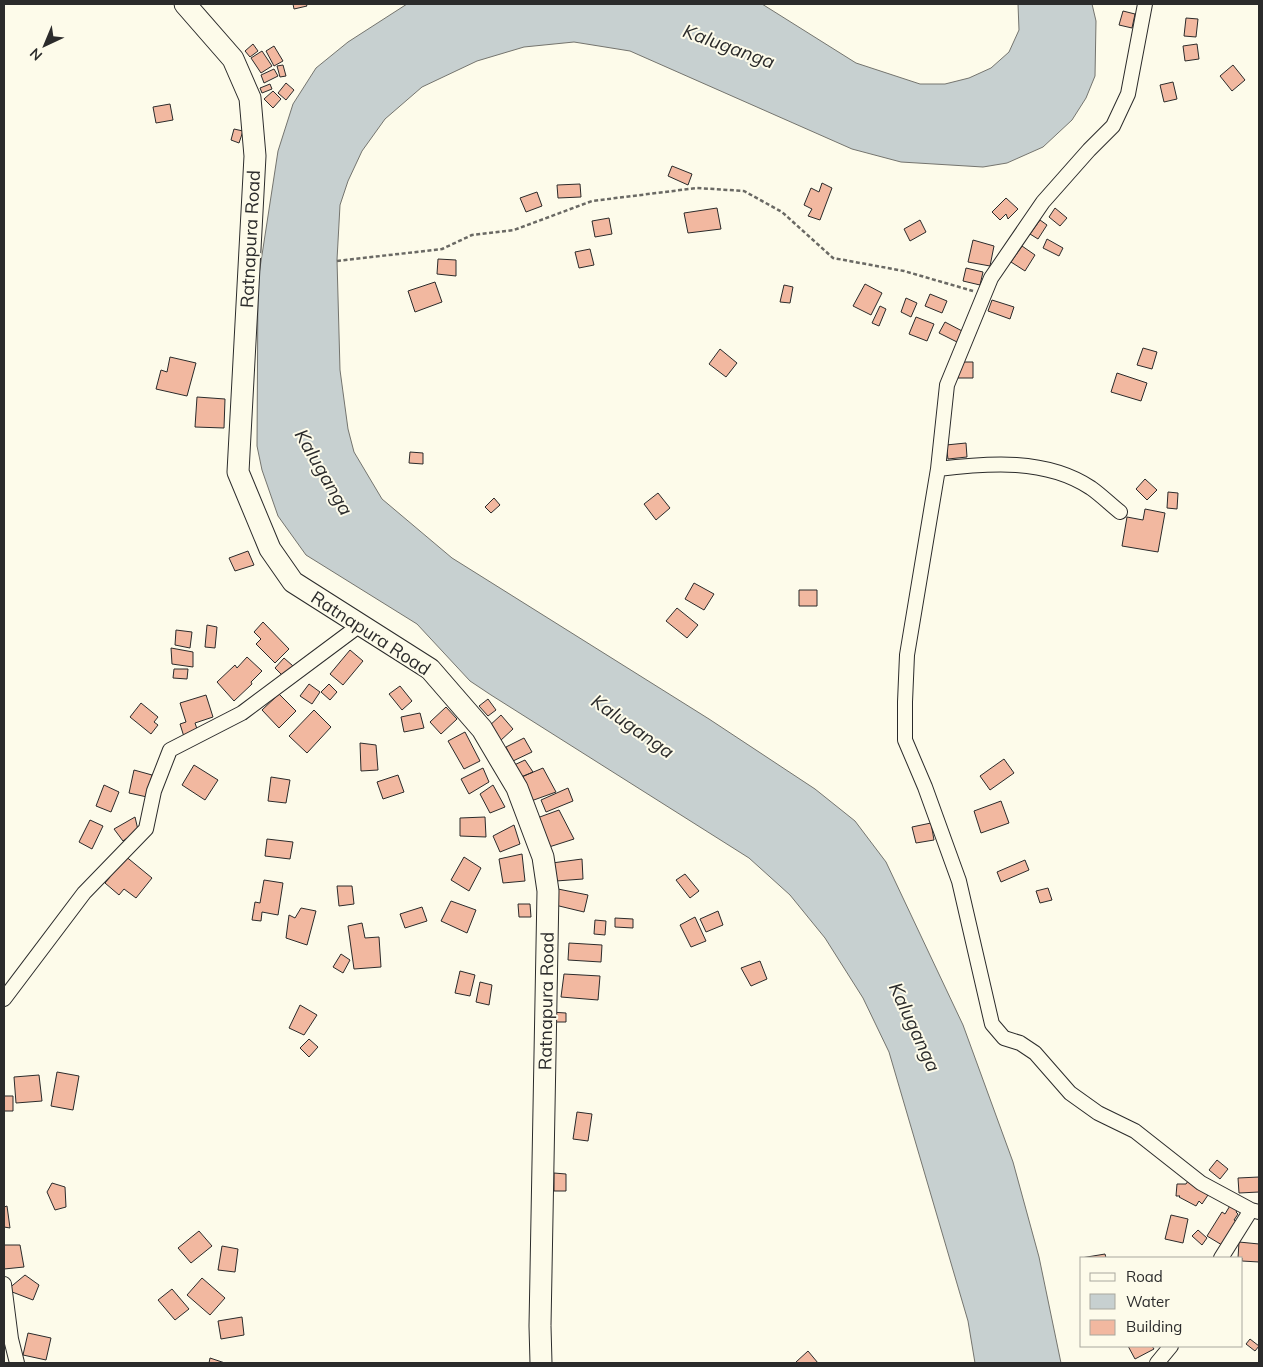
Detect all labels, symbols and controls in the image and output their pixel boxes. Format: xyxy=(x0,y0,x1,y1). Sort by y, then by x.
water label: Kaluganga xyxy=(680,18,778,74)
north arrow xyxy=(20,20,70,70)
text: N xyxy=(26,44,46,64)
street label: Ratnapura Road xyxy=(235,169,265,309)
water label: Kaluganga xyxy=(290,425,358,519)
street label: Ratnapura Road xyxy=(307,586,435,680)
water label: Kaluganga xyxy=(587,689,679,763)
street label: Ratnapura Road xyxy=(533,932,559,1070)
water label: Kaluganga xyxy=(884,979,946,1075)
legend xyxy=(1080,1257,1243,1347)
text: Road xyxy=(1126,1267,1163,1286)
text: Water xyxy=(1126,1292,1170,1311)
text: Building xyxy=(1126,1317,1182,1336)

